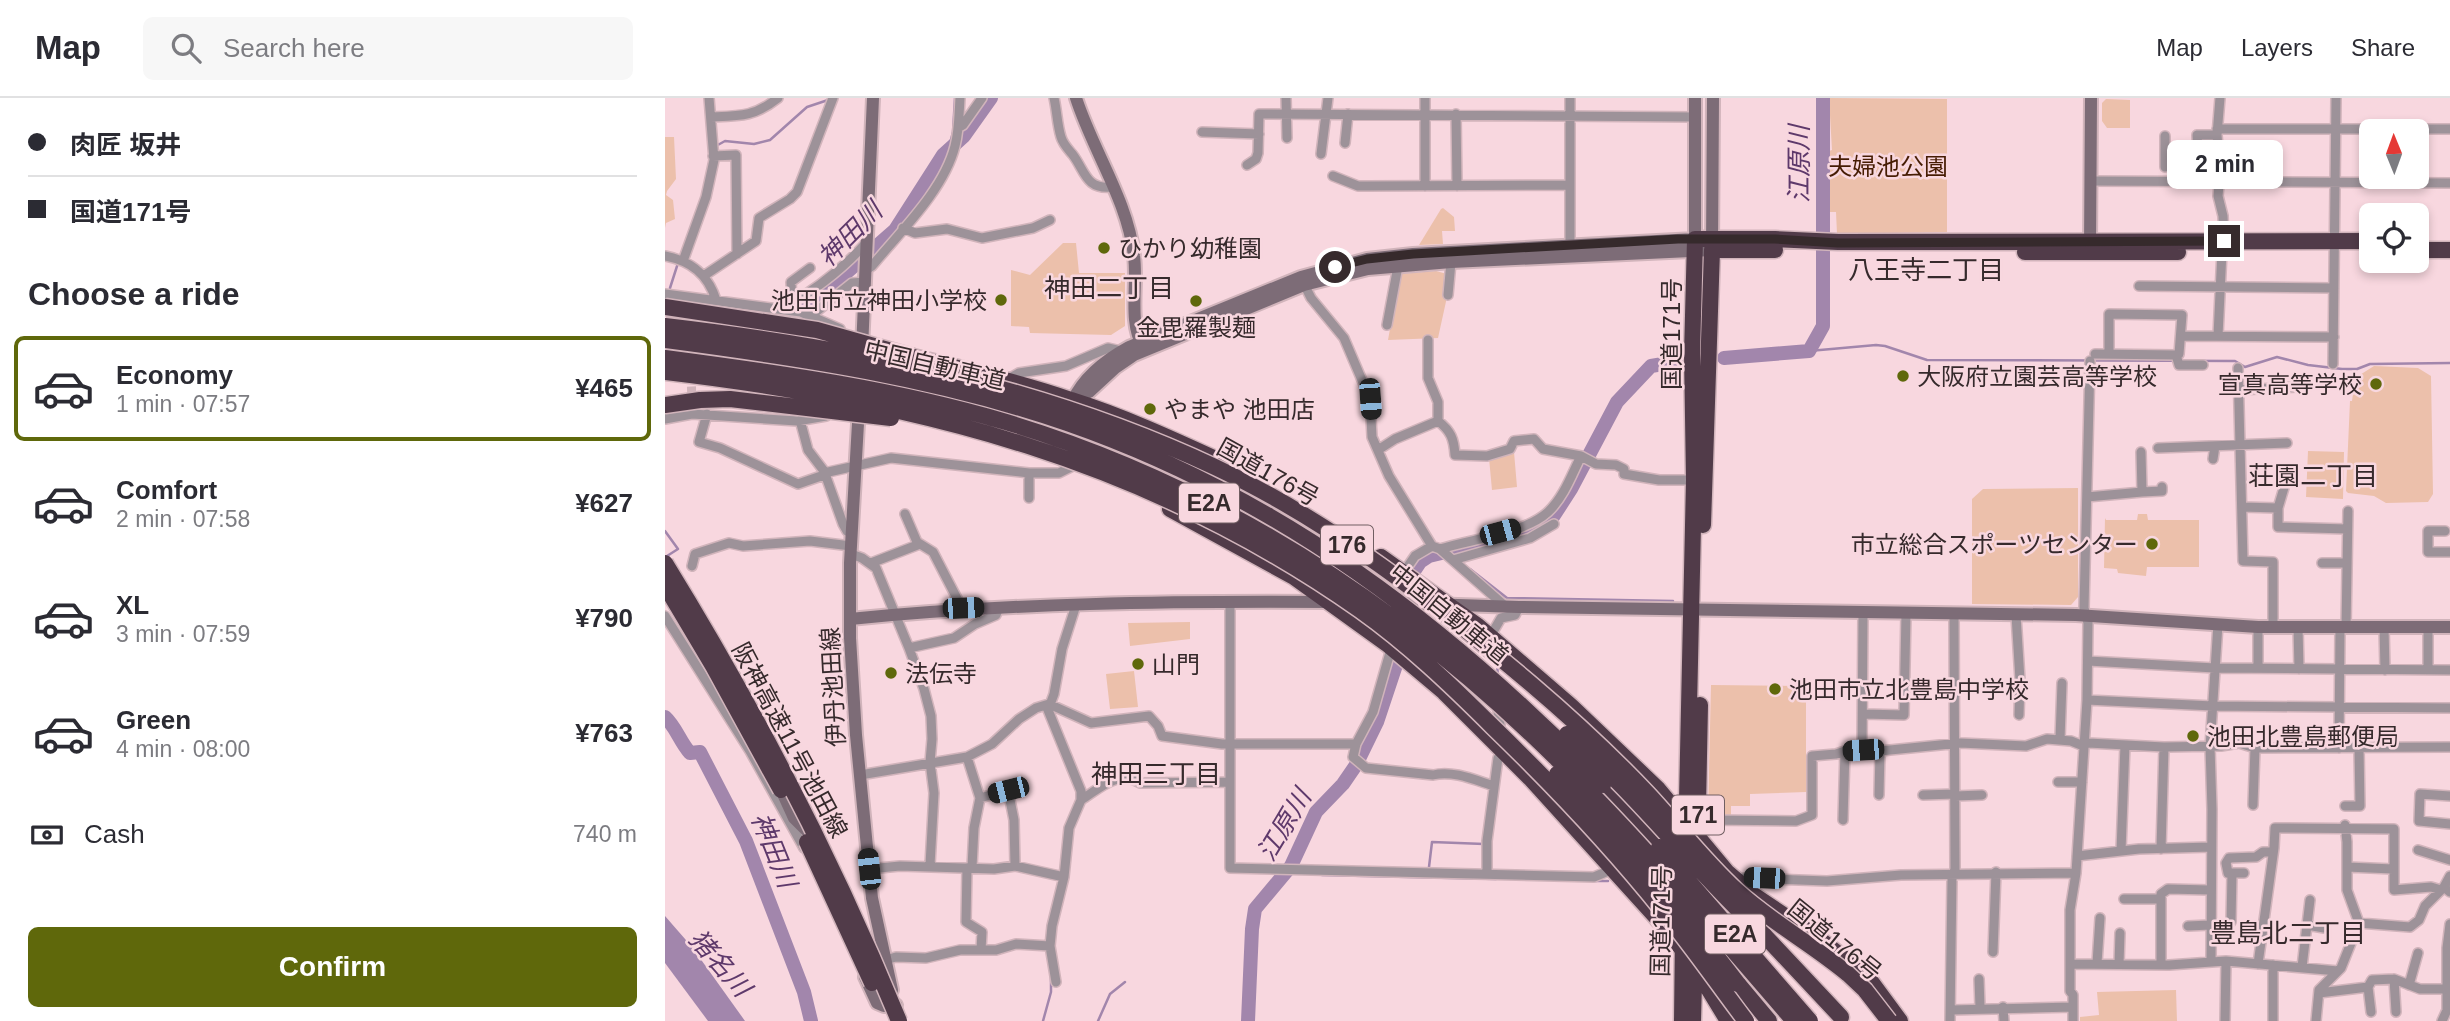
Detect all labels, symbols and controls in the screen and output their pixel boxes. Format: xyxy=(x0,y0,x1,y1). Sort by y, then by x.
search box xyxy=(143,17,633,80)
text: Map xyxy=(35,29,101,66)
icon: search xyxy=(167,29,205,67)
text: Search here xyxy=(223,33,365,63)
text: Map xyxy=(2156,34,2203,61)
text: Layers xyxy=(2241,34,2313,61)
text: Share xyxy=(2351,34,2415,61)
north arrow xyxy=(2359,119,2429,189)
map controls xyxy=(2359,119,2429,273)
water label: 江原川 xyxy=(1784,122,1814,203)
text: 肉匠 坂井 xyxy=(70,130,181,160)
callout: 2 min xyxy=(2166,139,2282,188)
text: 2 min xyxy=(2195,151,2255,177)
park label: 夫婦池公園 xyxy=(1828,153,1948,180)
water label: 神田川 xyxy=(812,194,890,272)
text: 国道171号 xyxy=(70,197,191,227)
button: locate xyxy=(2359,203,2429,273)
route end xyxy=(2208,225,2240,257)
place label: ひかり幼稚園 xyxy=(1118,235,1262,262)
marker: ひかり幼稚園 xyxy=(1096,240,1112,256)
route start xyxy=(1319,251,1351,283)
district label: 八王寺二丁目 xyxy=(1848,255,2004,285)
district label: 神田二丁目 xyxy=(1044,273,1174,303)
text: Choose a ride xyxy=(28,276,240,312)
street label: 国道171号 xyxy=(1658,278,1685,390)
place label: 池田市立神田小学校 xyxy=(771,287,987,314)
marker: 池田市立神田小学校 xyxy=(993,292,1009,308)
marker: 金毘羅製麺 xyxy=(1188,293,1204,309)
place label: 金毘羅製麺 xyxy=(1136,314,1256,341)
street label: 中国自動車道 xyxy=(862,336,1008,394)
icon: car xyxy=(32,357,95,420)
text: Economy xyxy=(116,360,233,390)
place label: 大阪府立園芸高等学校 xyxy=(1917,363,2157,390)
marker: 大阪府立園芸高等学校 xyxy=(1895,368,1911,384)
place label: 宣真高等学校 xyxy=(2218,371,2362,398)
text: ¥465 xyxy=(575,373,633,403)
marker: 宣真高等学校 xyxy=(2368,376,2384,392)
car xyxy=(1359,377,1382,421)
text: 1 min · 07:57 xyxy=(116,391,250,417)
place label: やまや 池田店 xyxy=(1164,396,1315,423)
marker: やまや 池田店 xyxy=(1142,401,1158,417)
street label: 国道176号 xyxy=(1212,433,1324,511)
district label: 荘園二丁目 xyxy=(2248,461,2378,491)
icon: car xyxy=(32,472,95,535)
text: Comfort xyxy=(116,475,217,505)
road number: E2A xyxy=(1179,484,1239,522)
text: ¥627 xyxy=(575,488,633,518)
text: 2 min · 07:58 xyxy=(116,506,250,532)
car xyxy=(1477,516,1524,548)
road number: 176 xyxy=(1321,526,1373,564)
place label: 市立総合スポーツセンター xyxy=(1850,531,2138,558)
marker: 市立総合スポーツセンター xyxy=(2144,536,2160,552)
street label: 中国自動車道 xyxy=(1385,558,1513,670)
icon: car xyxy=(32,587,95,650)
text: XL xyxy=(116,590,149,620)
car xyxy=(942,597,985,619)
text: ¥790 xyxy=(575,603,633,633)
text: 3 min · 07:59 xyxy=(116,621,250,647)
street label: 伊丹池田線 xyxy=(816,626,850,748)
street label: 阪神高速11号池田線 xyxy=(727,638,853,842)
place label: 山門 xyxy=(1152,651,1200,678)
marker: 山門 xyxy=(1130,656,1146,672)
place label: 法伝寺 xyxy=(905,660,977,687)
marker: 法伝寺 xyxy=(883,665,899,681)
place label: 池田市立北豊島中学校 xyxy=(1789,676,2029,703)
marker: 池田市立北豊島中学校 xyxy=(1767,681,1783,697)
icon: car xyxy=(32,702,95,765)
text: Green xyxy=(116,705,191,735)
text: ¥763 xyxy=(575,718,633,748)
place label: 池田北豊島郵便局 xyxy=(2207,723,2399,750)
marker: 池田北豊島郵便局 xyxy=(2185,728,2201,744)
text: 4 min · 08:00 xyxy=(116,736,250,762)
car xyxy=(1842,738,1885,762)
district label: 神田三丁目 xyxy=(1091,759,1221,789)
car xyxy=(986,775,1031,805)
water label: 江原川 xyxy=(1251,781,1318,866)
road number: 171 xyxy=(1672,796,1724,834)
water label: 神田川 xyxy=(745,808,804,895)
icon: cash xyxy=(28,816,66,854)
text: Cash xyxy=(84,819,145,849)
text: 740 m xyxy=(573,821,637,847)
car xyxy=(857,847,882,891)
street label: 国道171号 xyxy=(1647,865,1675,977)
car xyxy=(1743,867,1786,889)
street label: 国道176号 xyxy=(1783,894,1887,986)
road number: E2A xyxy=(1705,914,1765,954)
district label: 豊島北二丁目 xyxy=(2210,918,2366,948)
water label: 猪名川 xyxy=(683,924,759,1005)
button: Confirm xyxy=(28,927,637,1007)

